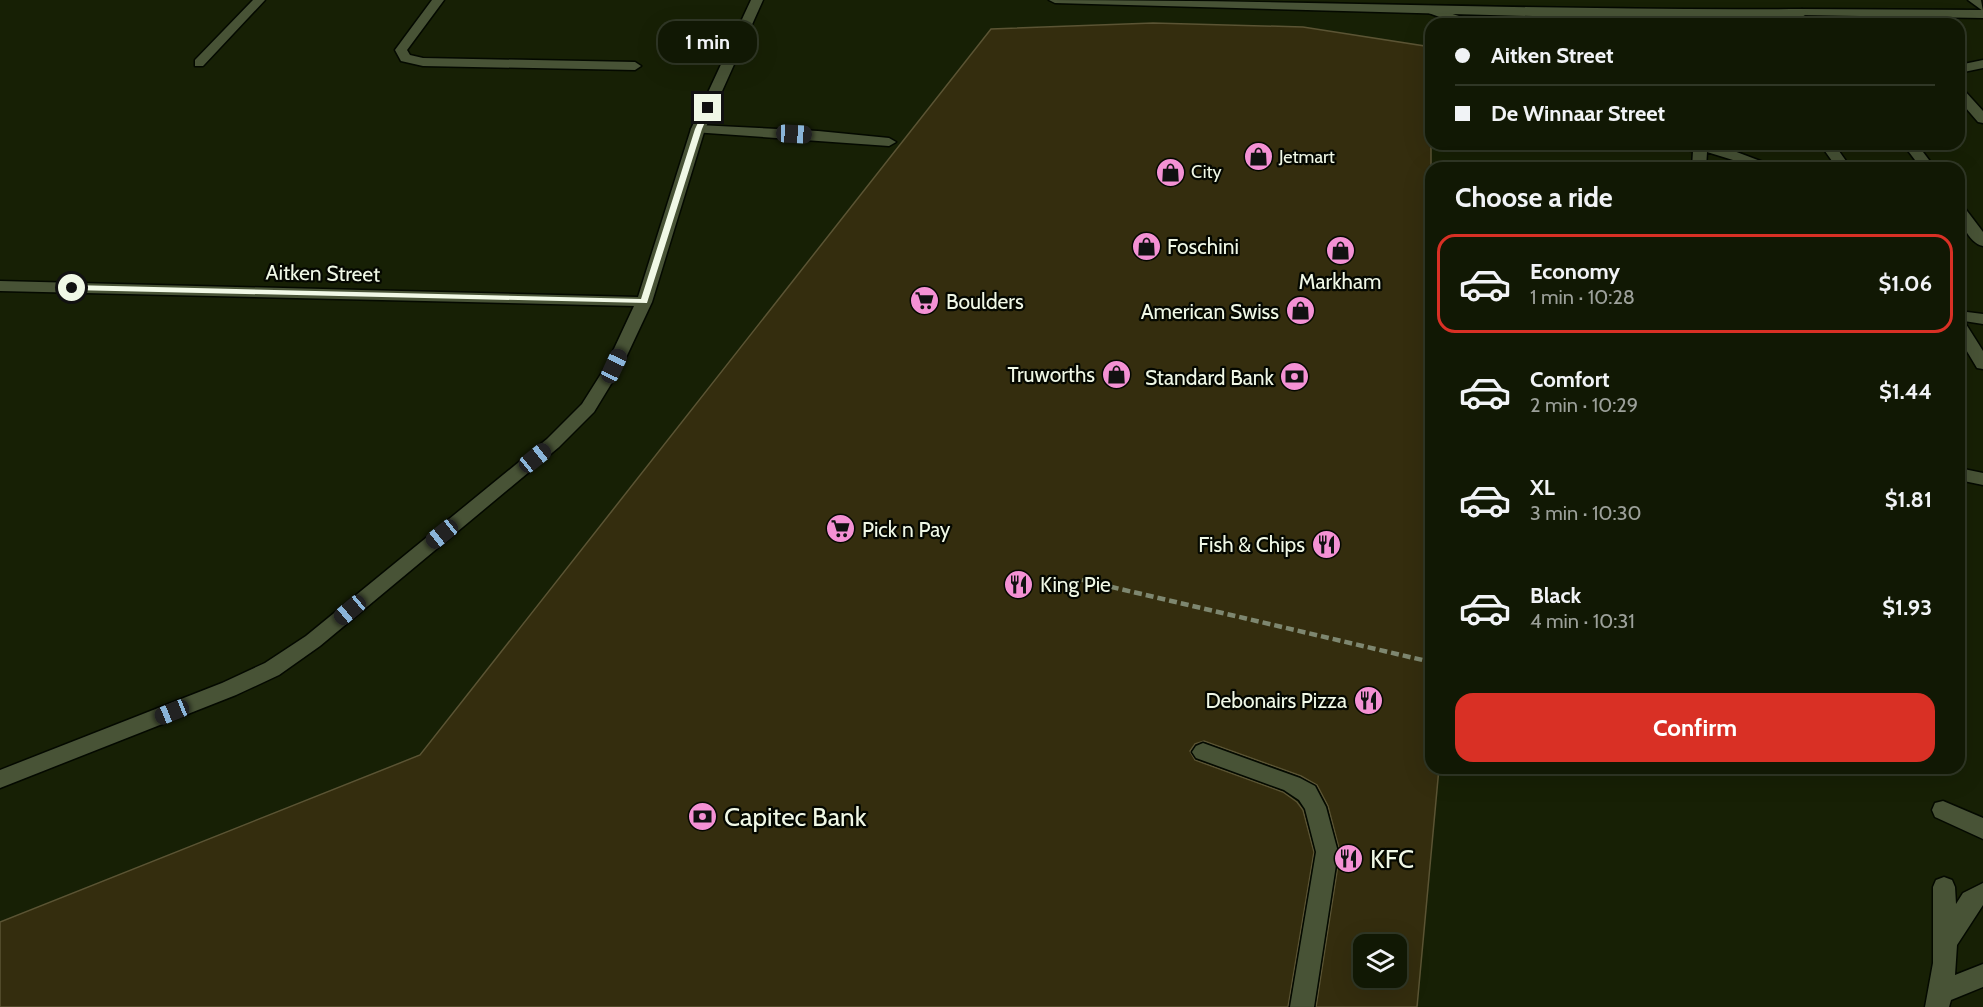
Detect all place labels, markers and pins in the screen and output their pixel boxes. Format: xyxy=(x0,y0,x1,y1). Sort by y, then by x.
shop icon: Jetmart xyxy=(1242,141,1274,173)
place label: Jetmart xyxy=(1278,146,1335,168)
shop icon: City xyxy=(1154,156,1186,188)
place label: City xyxy=(1191,161,1222,183)
shop icon: Foschini xyxy=(1130,230,1162,262)
place label: Foschini xyxy=(1167,234,1239,259)
shop icon: Markham xyxy=(1324,234,1356,266)
place label: Markham xyxy=(1299,269,1381,294)
supermarket icon: Boulders xyxy=(909,285,941,317)
place label: Boulders xyxy=(946,289,1024,314)
shop icon: American Swiss xyxy=(1284,295,1316,327)
place label: American Swiss xyxy=(1141,299,1279,324)
shop icon: Truworths xyxy=(1100,358,1132,390)
bank icon: Standard Bank xyxy=(1279,361,1311,393)
place label: Truworths xyxy=(1008,362,1095,387)
place label: Standard Bank xyxy=(1145,365,1275,390)
supermarket icon: Pick n Pay xyxy=(825,513,857,545)
place label: Pick n Pay xyxy=(862,517,951,542)
restaurant icon: Fish & Chips xyxy=(1310,528,1342,560)
place label: Fish & Chips xyxy=(1198,532,1305,557)
restaurant icon: King Pie xyxy=(1003,568,1035,600)
place label: King Pie xyxy=(1040,572,1111,597)
restaurant icon: Debonairs Pizza xyxy=(1352,684,1384,716)
place label: Debonairs Pizza xyxy=(1205,688,1347,713)
bank icon: Capitec Bank xyxy=(687,801,719,833)
place label: Capitec Bank xyxy=(724,801,867,833)
restaurant icon: KFC xyxy=(1333,843,1365,875)
place label: KFC xyxy=(1370,843,1414,875)

